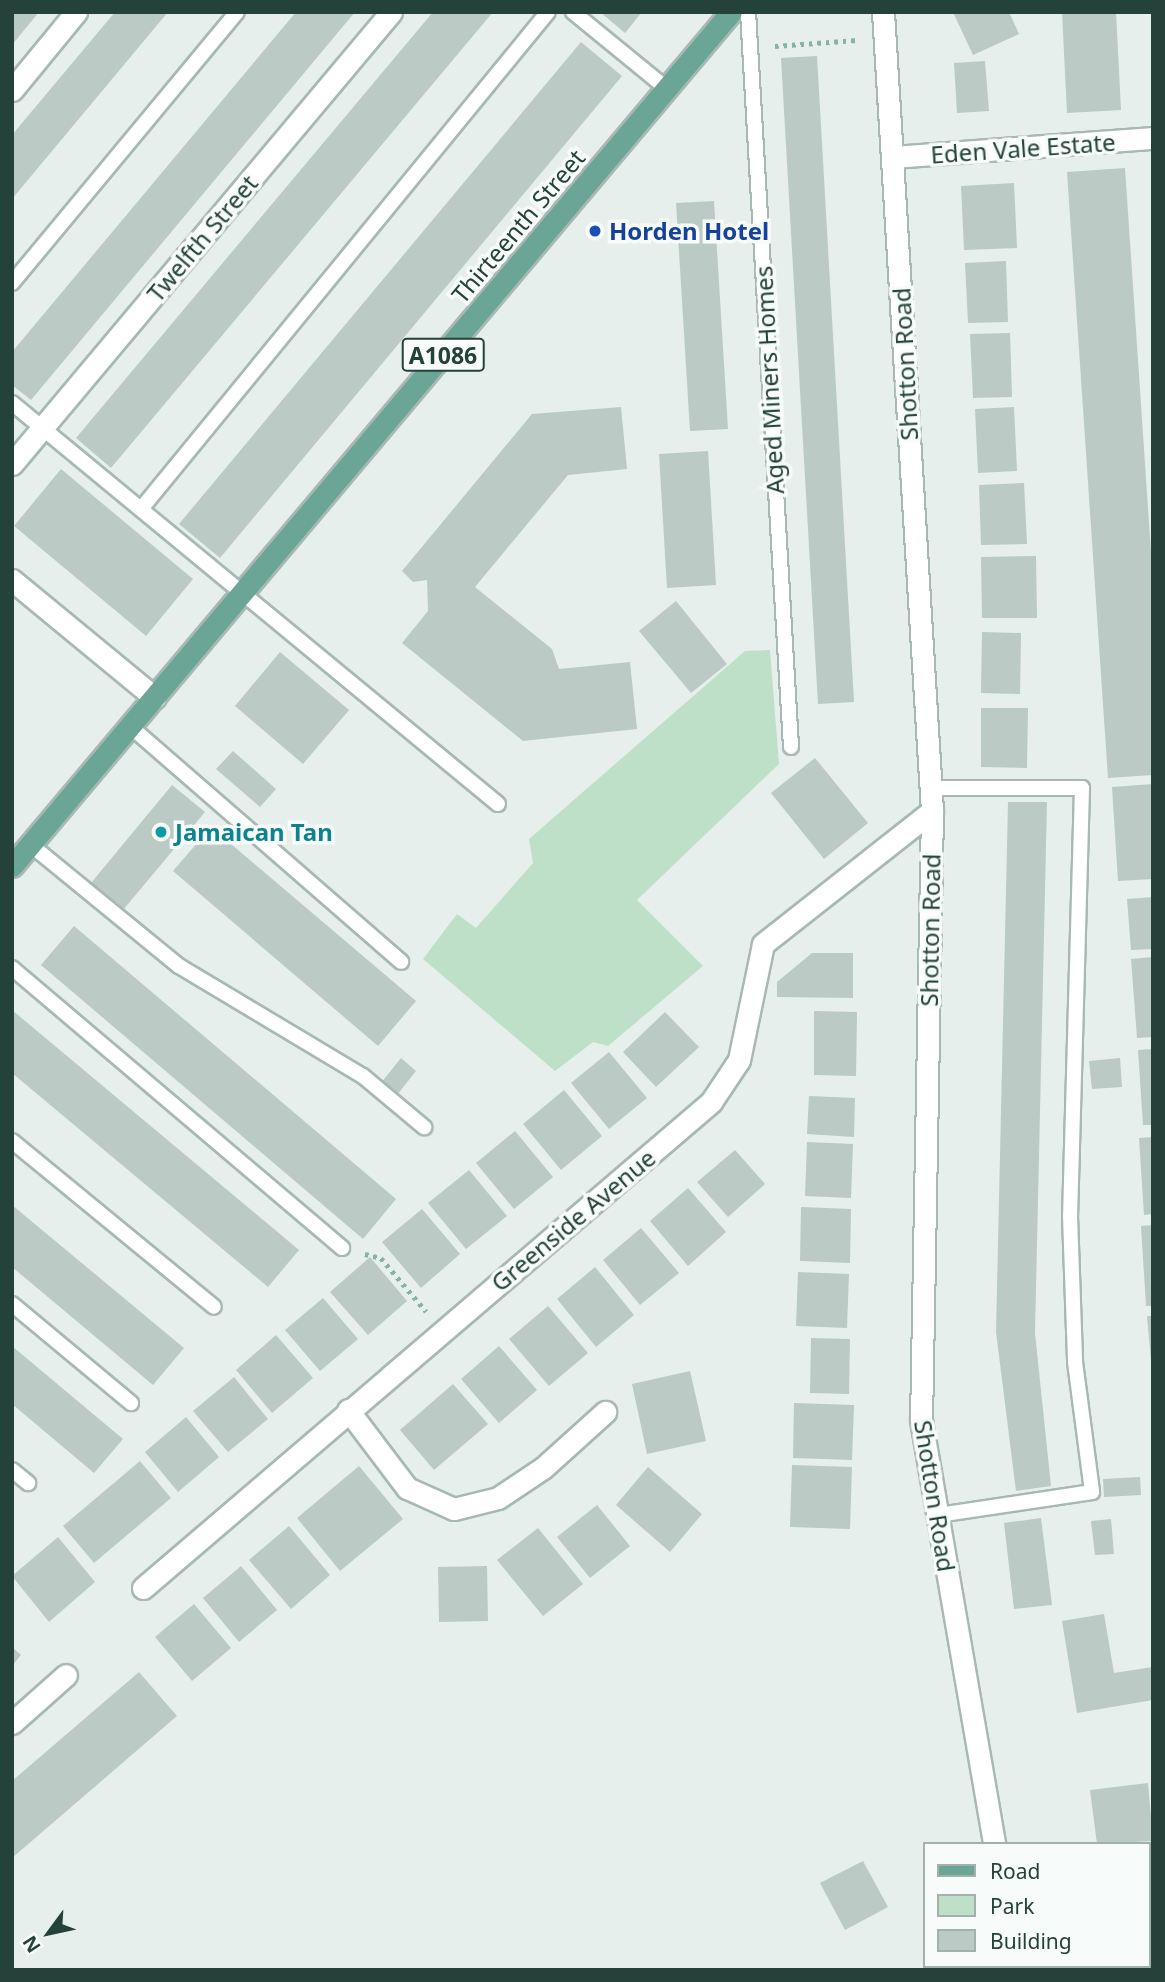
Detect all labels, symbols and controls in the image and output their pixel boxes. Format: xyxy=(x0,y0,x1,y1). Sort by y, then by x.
street label: Eden Vale Estate xyxy=(930,127,1116,169)
street label: Thirteenth Street xyxy=(445,143,591,309)
street label: Twelfth Street xyxy=(141,169,263,307)
place label: Horden Hotel xyxy=(609,217,769,245)
marker: Horden Hotel xyxy=(587,223,603,239)
street label: Aged Miners Homes xyxy=(749,265,789,495)
street label: Shotton Road xyxy=(887,287,923,441)
road number: A1086 xyxy=(401,336,485,374)
place label: Jamaican Tan xyxy=(175,818,333,846)
marker: Jamaican Tan xyxy=(153,824,169,840)
street label: Shotton Road xyxy=(914,853,946,1007)
street label: Greenside Avenue xyxy=(485,1143,661,1297)
street label: Shotton Road xyxy=(909,1418,961,1574)
legend xyxy=(923,1842,1151,1968)
text: Road xyxy=(990,1857,1040,1885)
text: Park xyxy=(990,1892,1034,1920)
north arrow xyxy=(14,1898,84,1968)
text: Building xyxy=(990,1927,1072,1955)
text: N xyxy=(16,1931,47,1958)

